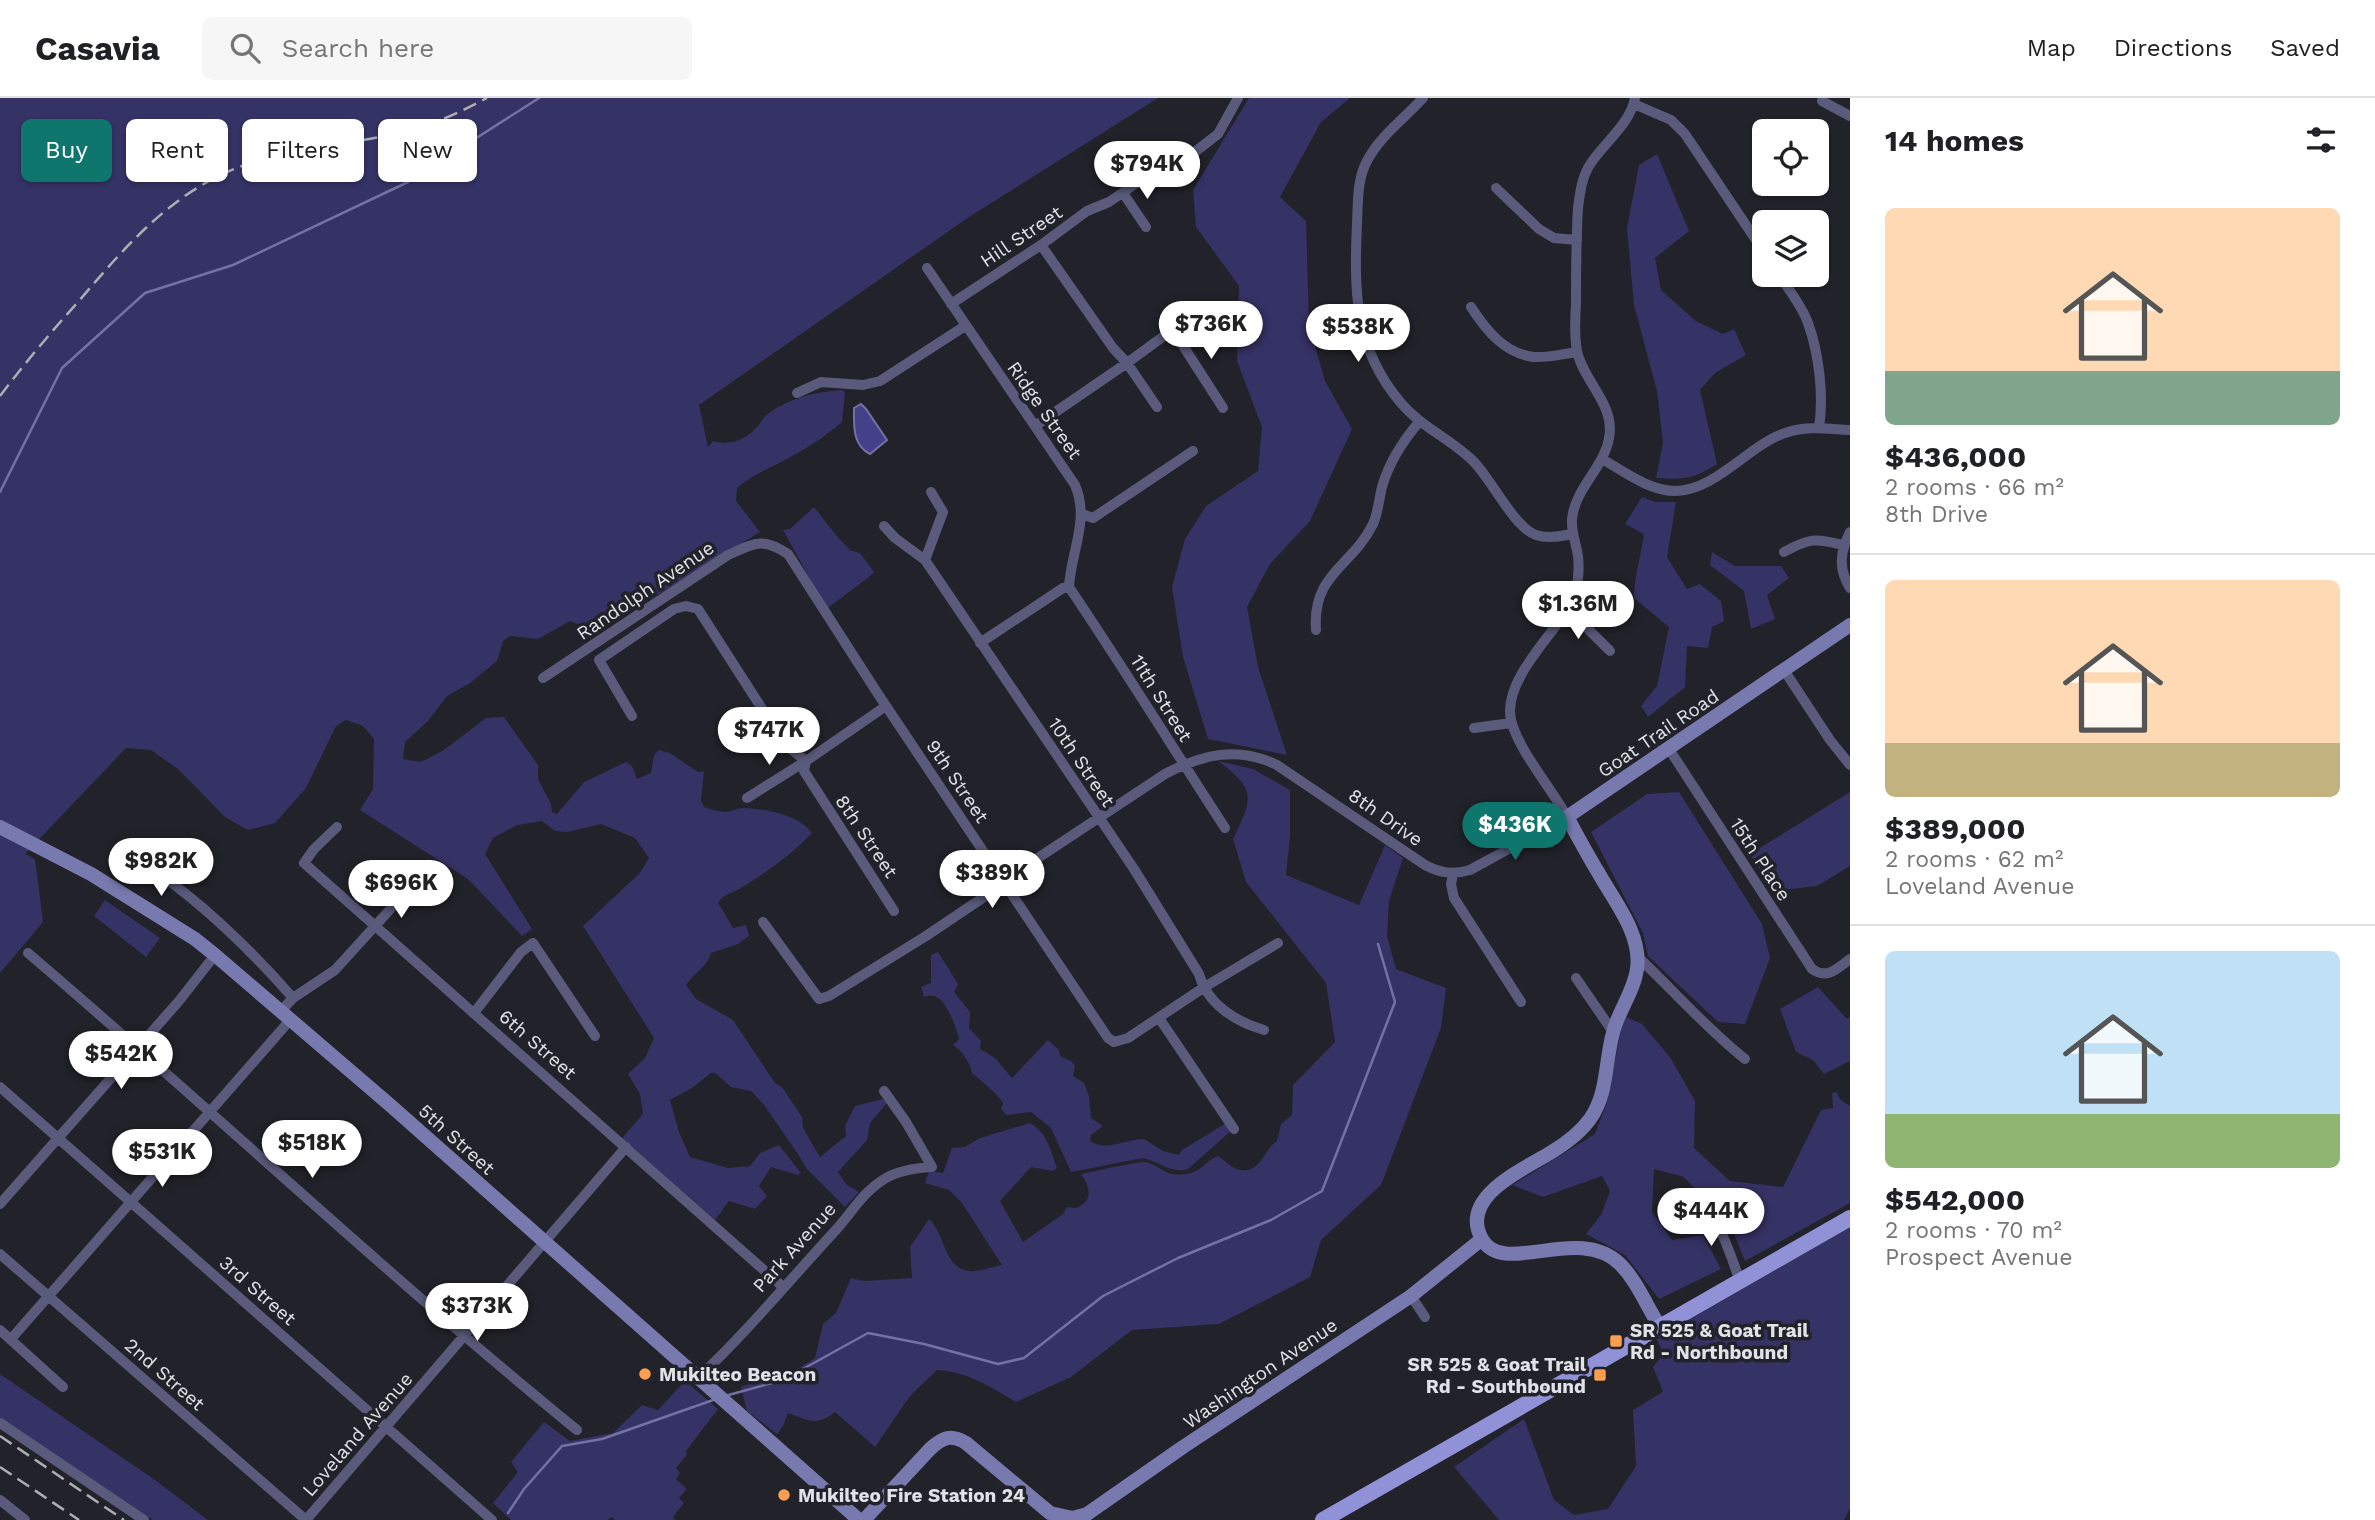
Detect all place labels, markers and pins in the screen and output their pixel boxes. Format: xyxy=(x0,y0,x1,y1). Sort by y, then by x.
pin: $794K xyxy=(1098,141,1196,201)
pin: $736K xyxy=(1162,302,1260,361)
pin: $538K xyxy=(1309,304,1407,364)
pin: $1.36M xyxy=(1521,582,1635,641)
pin: $747K xyxy=(720,708,818,767)
pin: $436K xyxy=(1466,802,1564,862)
pin: $982K xyxy=(112,838,210,898)
pin: $389K xyxy=(943,850,1041,910)
pin: $696K xyxy=(352,860,450,920)
pin: $542K xyxy=(72,1032,170,1091)
pin: $518K xyxy=(263,1121,361,1180)
pin: $531K xyxy=(113,1130,211,1189)
pin: $444K xyxy=(1662,1188,1760,1248)
pin: $373K xyxy=(428,1284,526,1343)
place label: SR 525 & Goat Trail Rd - Northbound xyxy=(1630,1319,1809,1364)
marker: SR 525 & Goat Trail Rd - Northbound xyxy=(1608,1333,1624,1349)
place label: SR 525 & Goat Trail Rd - Southbound xyxy=(1408,1353,1587,1398)
place label: Mukilteo Beacon xyxy=(659,1363,816,1386)
marker: Mukilteo Beacon xyxy=(637,1366,653,1382)
marker: SR 525 & Goat Trail Rd - Southbound xyxy=(1592,1367,1608,1383)
place label: Mukilteo Fire Station 24 xyxy=(798,1484,1025,1507)
marker: Mukilteo Fire Station 24 xyxy=(776,1487,792,1503)

